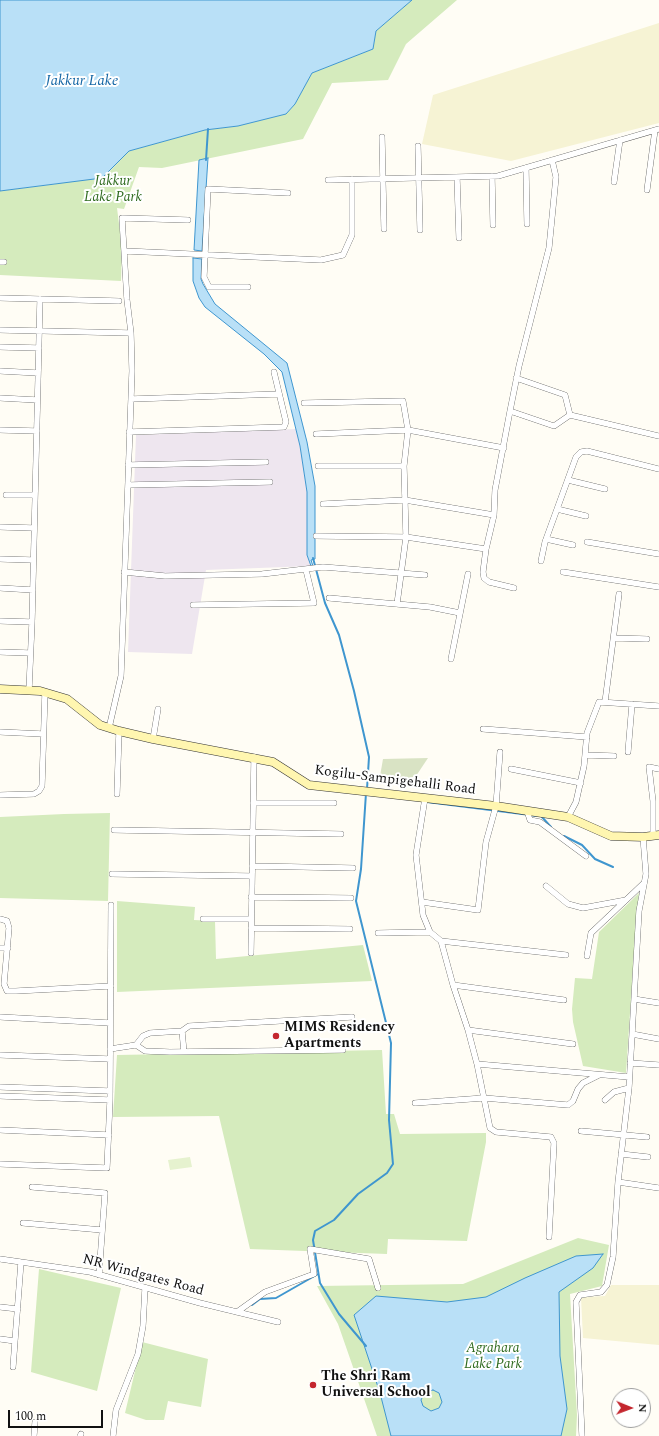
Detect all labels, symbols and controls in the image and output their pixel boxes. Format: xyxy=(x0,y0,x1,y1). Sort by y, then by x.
water label: Jakkur Lake xyxy=(46,73,118,91)
park label: Jakkur Lake Park xyxy=(84,174,142,206)
street label: Kogilu-Sampigehalli Road xyxy=(313,763,477,799)
place label: MIMS Residency Apartments xyxy=(284,1020,394,1052)
marker: MIMS Residency Apartments xyxy=(271,1031,281,1041)
street label: NR Windgates Road xyxy=(80,1252,206,1300)
park label: Agrahara Lake Park xyxy=(464,1341,522,1374)
place label: The Shri Ram Universal School xyxy=(321,1369,431,1402)
marker: The Shri Ram Universal School xyxy=(308,1380,318,1390)
north arrow xyxy=(611,1388,651,1428)
scale bar xyxy=(10,1402,105,1428)
text: N xyxy=(634,1404,651,1413)
text: 100 m xyxy=(15,1407,46,1426)

